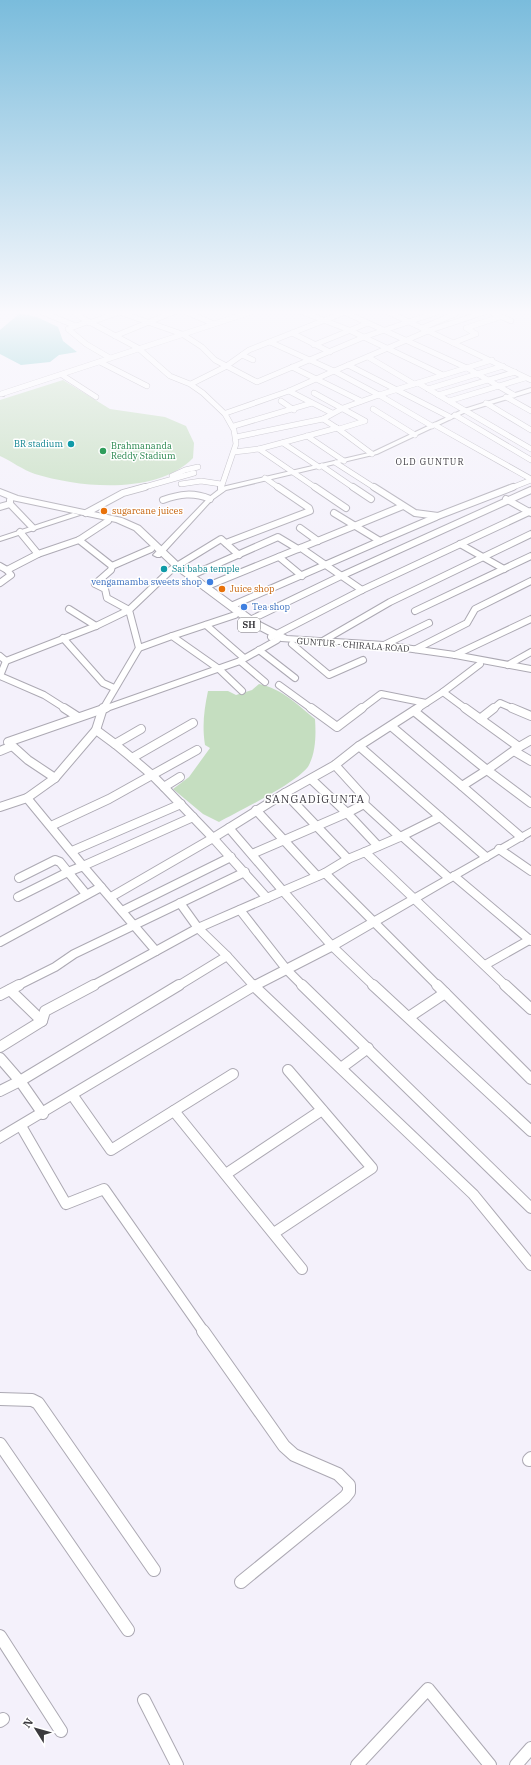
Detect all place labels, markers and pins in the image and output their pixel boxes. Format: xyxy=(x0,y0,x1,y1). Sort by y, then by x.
place label: BR stadium xyxy=(14,438,63,449)
marker: BR stadium xyxy=(66,439,76,449)
place label: Brahmananda Reddy Stadium xyxy=(111,440,176,461)
marker: Brahmananda Reddy Stadium xyxy=(98,446,108,456)
place label: sugarcane juices xyxy=(112,505,183,516)
marker: sugarcane juices xyxy=(99,506,109,516)
place label: Sai baba temple xyxy=(172,563,240,574)
marker: Sai baba temple xyxy=(159,564,169,574)
place label: vengamamba sweets shop xyxy=(91,576,202,587)
marker: vengamamba sweets shop xyxy=(205,577,215,587)
place label: Juice shop xyxy=(230,583,275,594)
marker: Juice shop xyxy=(217,584,227,594)
place label: Tea shop xyxy=(252,601,290,612)
marker: Tea shop xyxy=(239,602,249,612)

